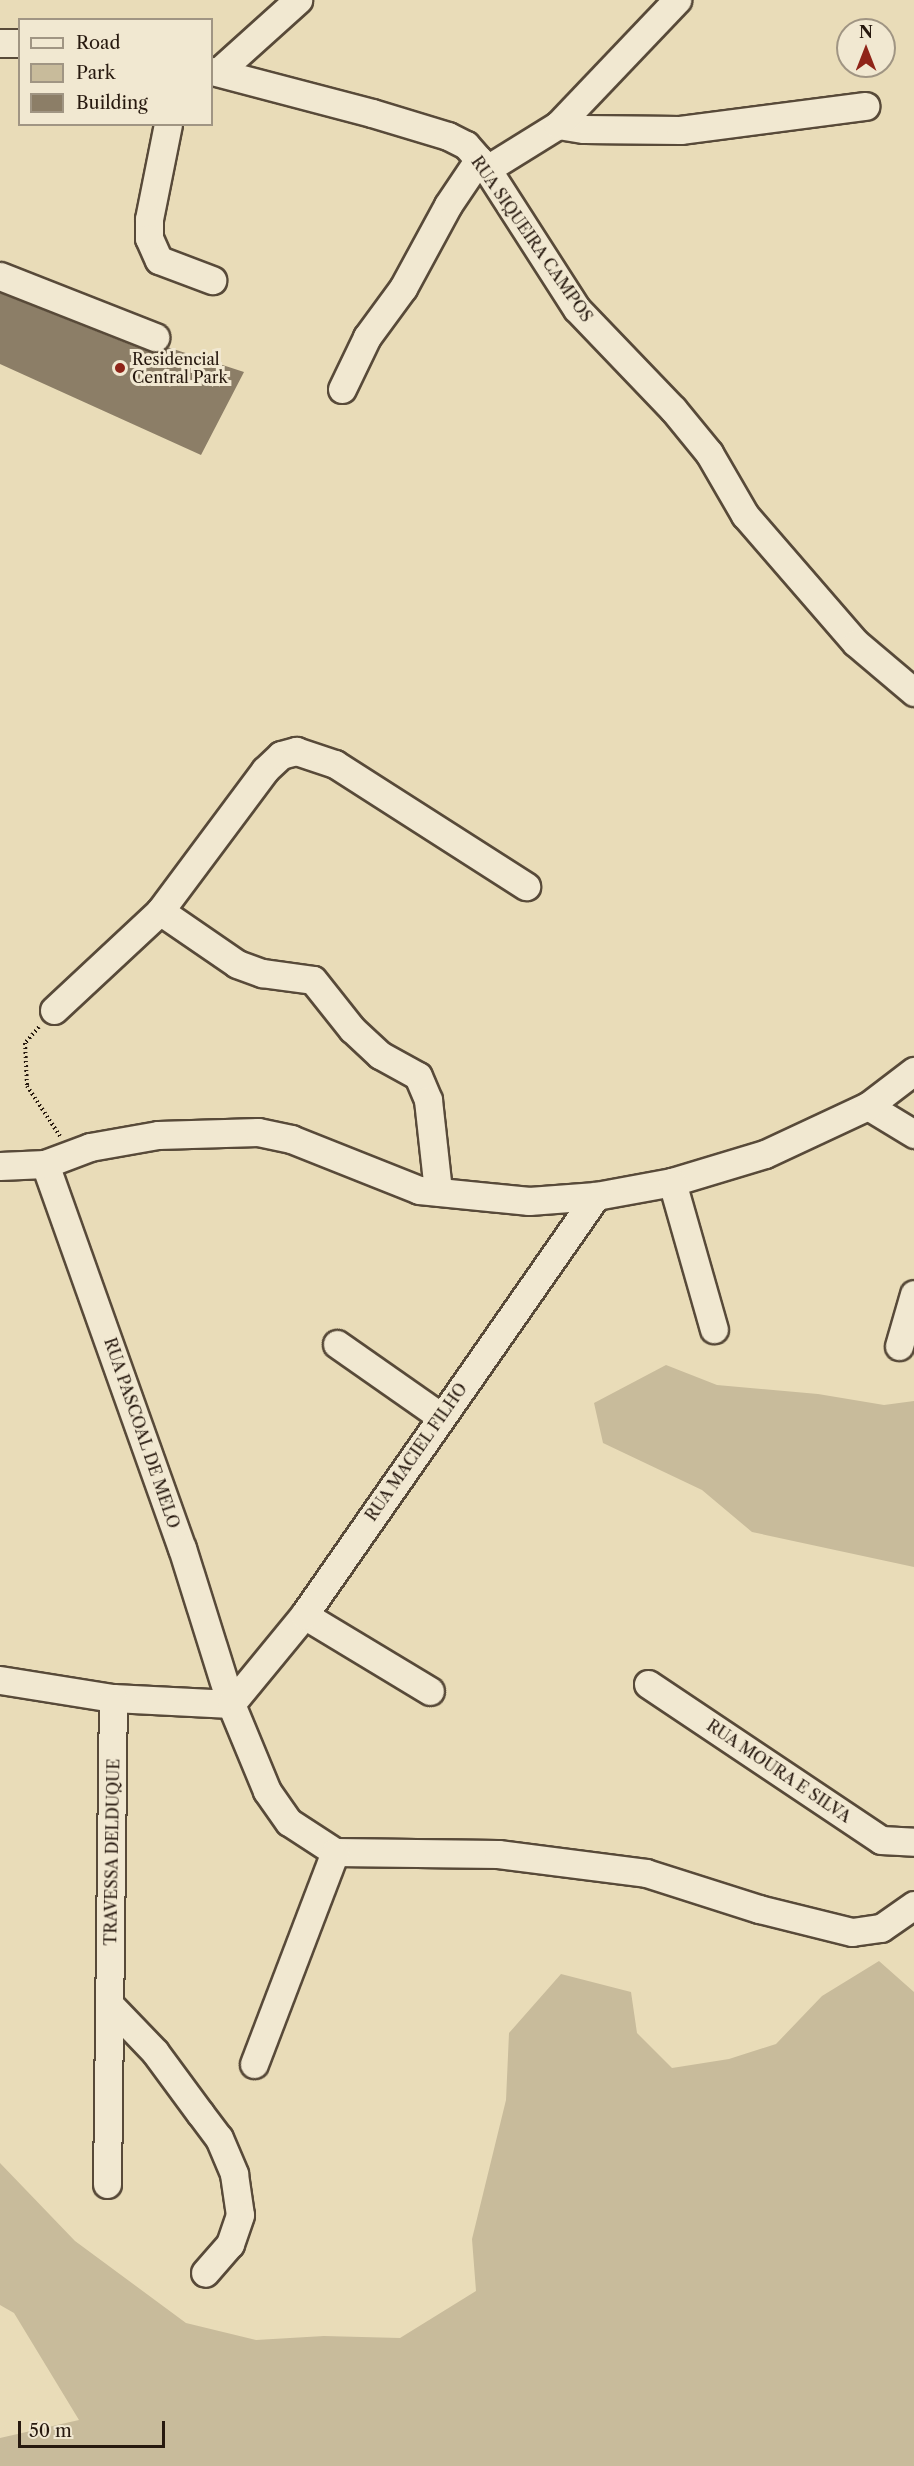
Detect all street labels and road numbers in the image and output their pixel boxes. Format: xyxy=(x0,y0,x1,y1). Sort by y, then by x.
street label: RUA SIQUEIRA CAMPOS xyxy=(467,152,597,326)
street label: RUA PASCOAL DE MELO xyxy=(100,1335,184,1531)
street label: RUA MACIEL FILHO xyxy=(361,1379,471,1525)
street label: RUA MOURA E SILVA xyxy=(703,1715,855,1827)
street label: TRAVESSA DELDUQUE xyxy=(101,1758,123,1946)

